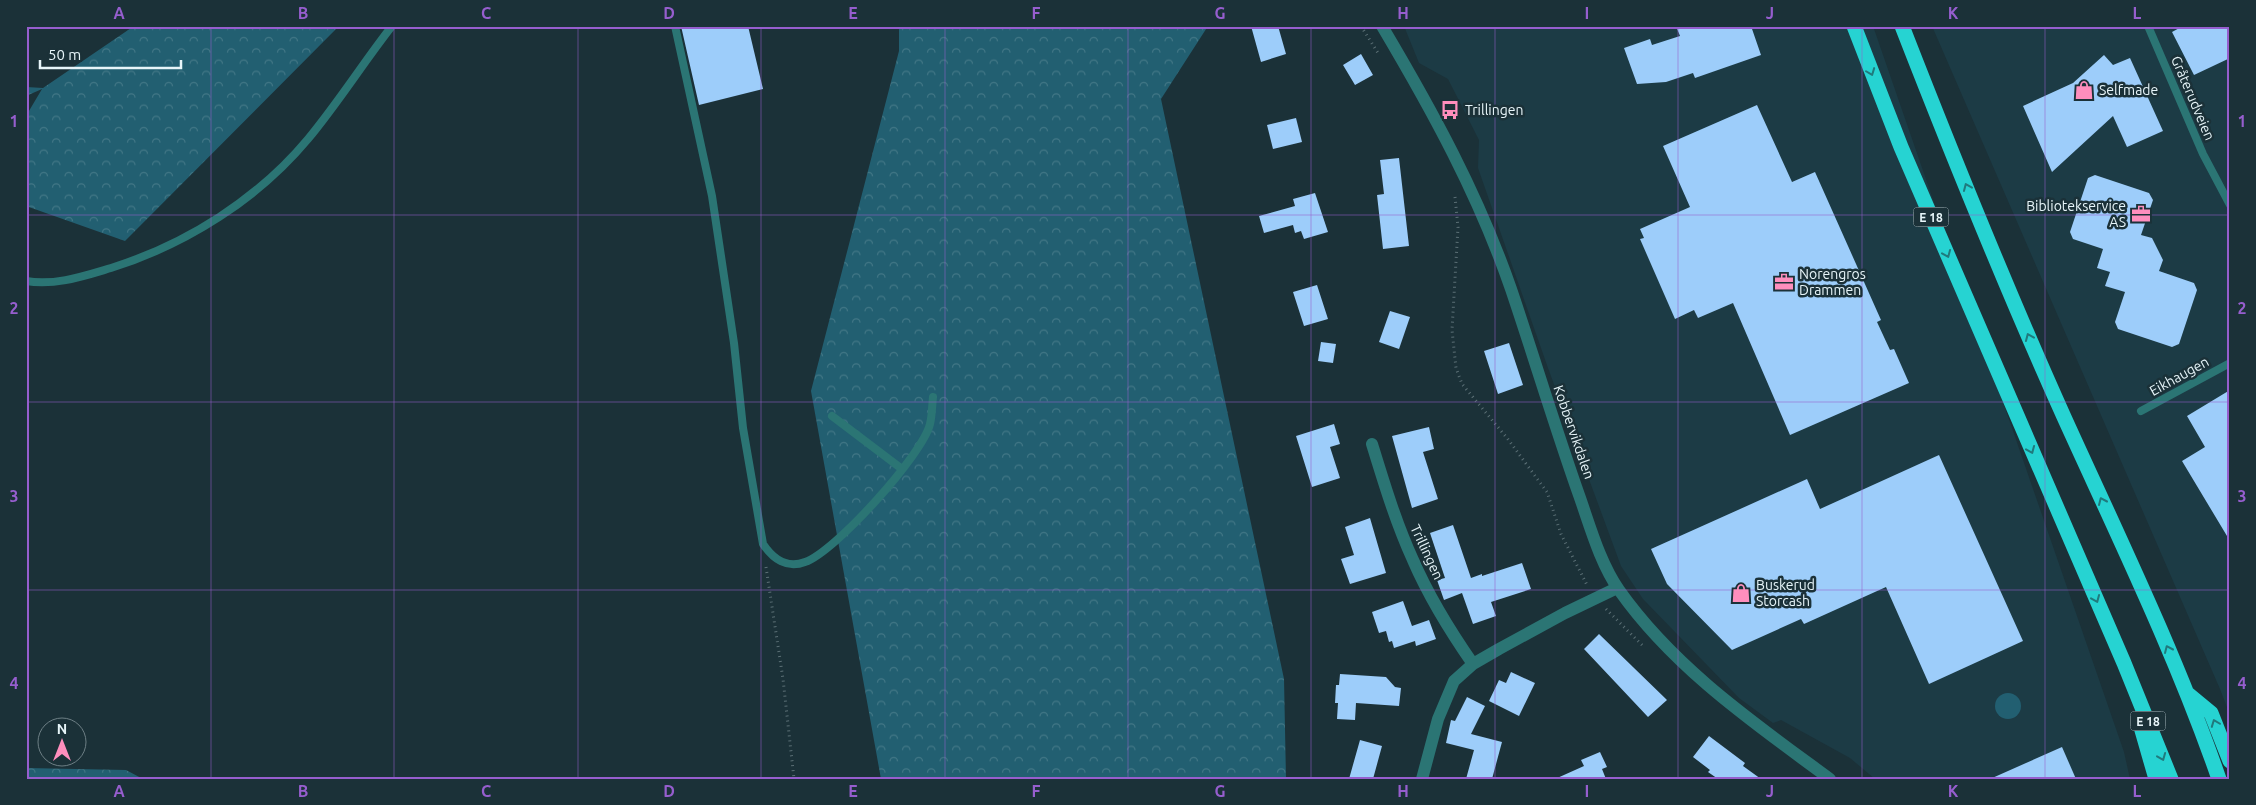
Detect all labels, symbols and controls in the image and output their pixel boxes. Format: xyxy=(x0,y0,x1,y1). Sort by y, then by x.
text: A xyxy=(113,4,125,22)
text: B xyxy=(298,4,308,22)
text: C xyxy=(481,4,491,22)
text: D xyxy=(663,4,675,22)
text: E xyxy=(848,4,858,22)
text: F xyxy=(1032,4,1041,22)
text: G xyxy=(1214,4,1226,22)
text: H xyxy=(1397,4,1409,22)
text: I xyxy=(1585,4,1589,22)
text: J xyxy=(1766,4,1774,22)
text: K xyxy=(1948,4,1959,22)
text: L xyxy=(2133,4,2142,22)
scale bar xyxy=(40,38,181,70)
text: 50 m xyxy=(48,46,81,63)
street label: Gråterudveien xyxy=(2168,53,2218,143)
one-way arrow xyxy=(1865,67,1876,76)
shop icon: Selfmade xyxy=(2073,79,2095,101)
place label: Selfmade xyxy=(2099,82,2158,98)
bus stop icon: Trillingen xyxy=(1439,99,1461,121)
place label: Trillingen xyxy=(1465,102,1524,118)
text: 1 xyxy=(9,112,19,130)
text: 1 xyxy=(2237,112,2247,130)
one-way arrow xyxy=(1962,183,1973,192)
place label: Bibliotekservice AS xyxy=(2026,198,2126,230)
office icon: Bibliotekservice AS xyxy=(2130,203,2152,225)
road number: E 18 xyxy=(1914,208,1948,226)
one-way arrow xyxy=(1940,249,1951,258)
place label: Norengros Drammen xyxy=(1799,266,1866,298)
office icon: Norengros Drammen xyxy=(1773,271,1795,293)
text: 2 xyxy=(9,299,19,317)
text: 2 xyxy=(2237,299,2247,317)
one-way arrow xyxy=(2025,333,2036,342)
street label: Eikhaugen xyxy=(2147,353,2211,399)
street label: Kobbervikdalen xyxy=(1550,383,1598,481)
one-way arrow xyxy=(2025,445,2036,454)
text: 3 xyxy=(9,487,19,505)
text: 3 xyxy=(2237,487,2247,505)
one-way arrow xyxy=(2097,497,2108,506)
street label: Trillingen xyxy=(1407,522,1447,582)
place label: Buskerud Storcash xyxy=(1756,577,1815,609)
shop icon: Buskerud Storcash xyxy=(1730,582,1752,604)
one-way arrow xyxy=(2090,594,2100,603)
one-way arrow xyxy=(2163,645,2174,654)
text: 4 xyxy=(9,674,19,692)
text: 4 xyxy=(2237,674,2247,692)
road number: E 18 xyxy=(2130,711,2166,730)
north arrow xyxy=(38,718,88,768)
one-way arrow xyxy=(2211,719,2221,727)
text: N xyxy=(57,721,67,737)
one-way arrow xyxy=(2156,752,2167,761)
text: A xyxy=(113,782,125,800)
text: B xyxy=(298,782,308,800)
text: C xyxy=(481,782,491,800)
text: D xyxy=(663,782,675,800)
text: E xyxy=(848,782,858,800)
text: F xyxy=(1032,782,1041,800)
text: G xyxy=(1214,782,1226,800)
text: H xyxy=(1397,782,1409,800)
text: I xyxy=(1585,782,1589,800)
text: J xyxy=(1766,782,1774,800)
text: K xyxy=(1948,782,1959,800)
text: L xyxy=(2133,782,2142,800)

